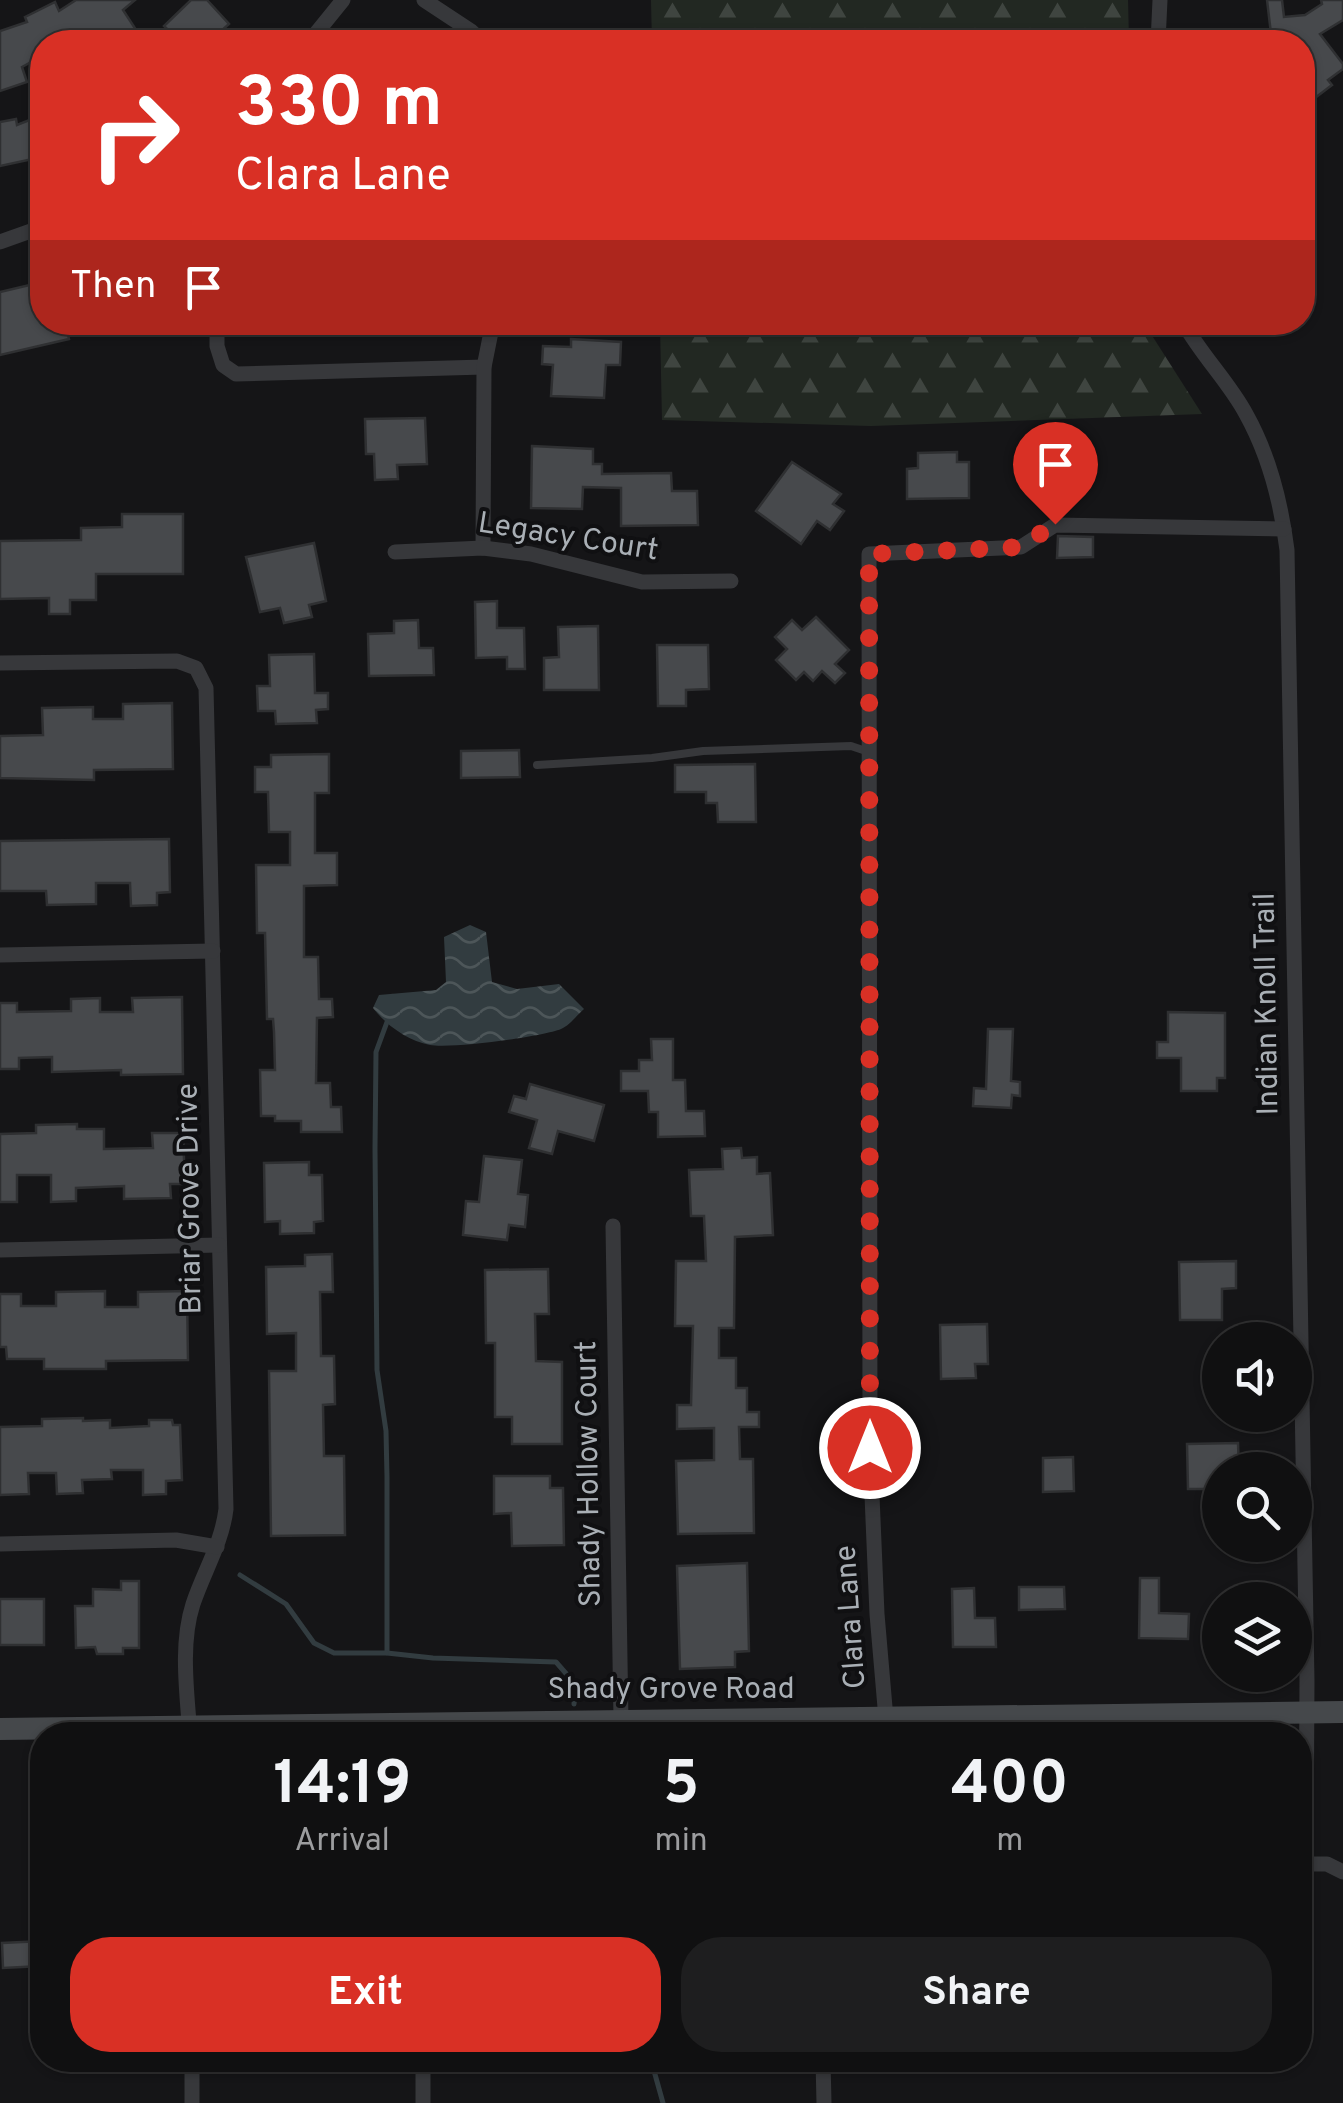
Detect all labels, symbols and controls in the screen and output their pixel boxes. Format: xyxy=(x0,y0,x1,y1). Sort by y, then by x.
text: 330 m xyxy=(235,62,443,151)
icon: right xyxy=(70,70,200,200)
text: Clara Lane xyxy=(235,149,451,206)
icon: arrive xyxy=(176,260,231,315)
text: Then xyxy=(70,263,156,312)
pin xyxy=(1013,422,1098,525)
icon: arrive xyxy=(1028,437,1083,492)
street label: Legacy Court xyxy=(475,506,661,570)
street label: Indian Knoll Trail xyxy=(1248,892,1288,1116)
street label: Briar Grove Drive xyxy=(170,1083,212,1315)
map controls xyxy=(1202,1322,1312,1692)
button: sound xyxy=(1202,1322,1312,1432)
street label: Shady Hollow Court xyxy=(569,1341,611,1607)
position arrow xyxy=(818,1396,922,1500)
button: search xyxy=(1202,1452,1312,1562)
street label: Clara Lane xyxy=(829,1544,875,1690)
button: layers xyxy=(1202,1582,1312,1692)
street label: Shady Grove Road xyxy=(547,1672,795,1709)
text: 14:19 xyxy=(273,1749,411,1825)
text: 5 xyxy=(663,1749,700,1825)
text: 400 xyxy=(951,1749,1069,1825)
text: Arrival xyxy=(295,1822,390,1862)
text: min xyxy=(655,1822,708,1862)
text: m xyxy=(996,1822,1023,1862)
button: Exit xyxy=(70,1937,661,2052)
button: Share xyxy=(681,1937,1272,2052)

